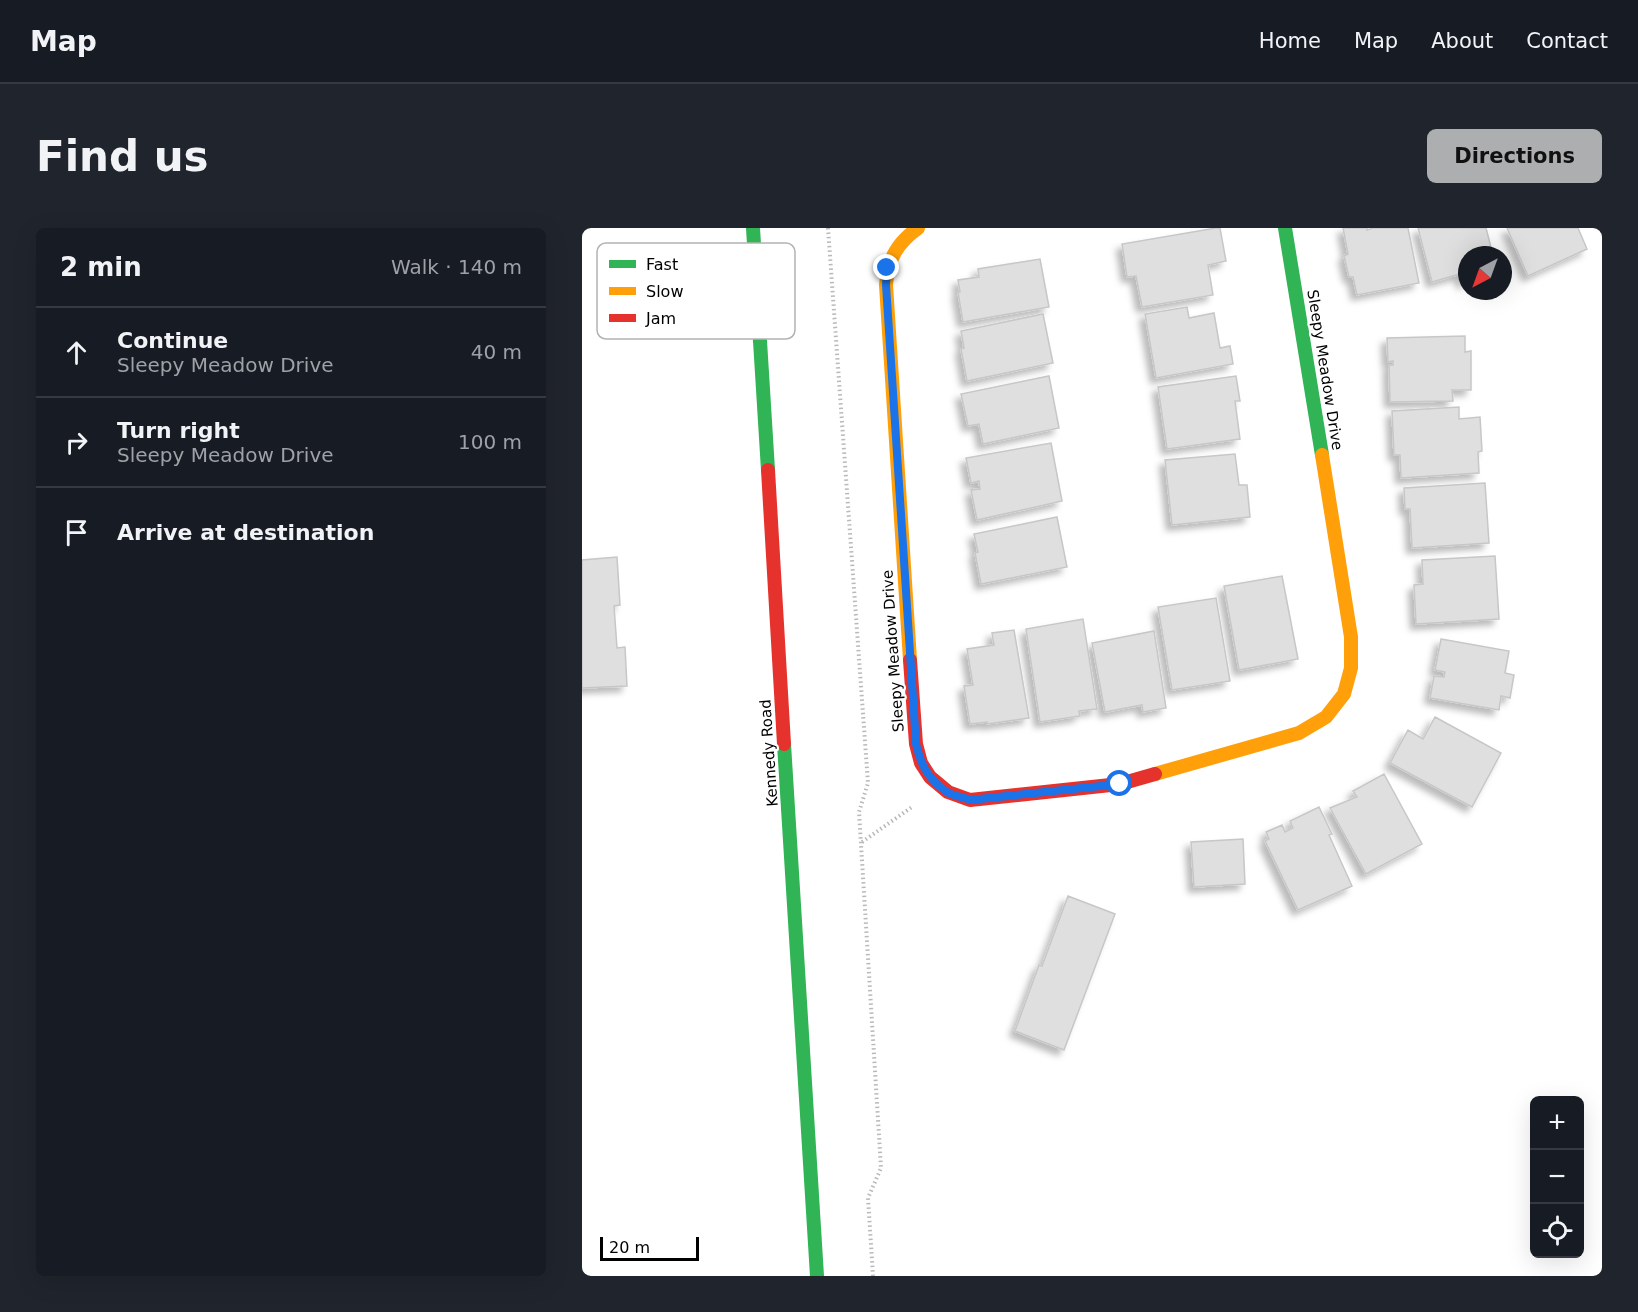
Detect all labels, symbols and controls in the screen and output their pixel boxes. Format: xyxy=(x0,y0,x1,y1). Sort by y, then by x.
text: Map xyxy=(30,25,97,58)
text: Home xyxy=(1259,29,1321,53)
text: Map xyxy=(1354,29,1398,53)
text: About xyxy=(1431,29,1493,53)
text: Contact xyxy=(1526,29,1608,53)
button: Directions xyxy=(1427,129,1602,183)
text: Find us xyxy=(36,132,209,181)
legend xyxy=(597,243,795,339)
north arrow xyxy=(1458,246,1512,300)
text: 2 min xyxy=(60,252,142,282)
route end xyxy=(873,254,899,280)
text: Walk · 140 m xyxy=(391,255,522,279)
text: Fast xyxy=(646,255,678,274)
text: Slow xyxy=(646,282,683,301)
street label: Sleepy Meadow Drive xyxy=(1303,288,1347,452)
text: Jam xyxy=(645,309,676,328)
text: Continue xyxy=(117,328,228,353)
icon: ahead xyxy=(60,336,93,369)
text: 40 m xyxy=(471,340,522,364)
text: Sleepy Meadow Drive xyxy=(117,353,334,377)
text: Turn right xyxy=(117,418,240,443)
icon: right xyxy=(60,426,93,459)
text: 100 m xyxy=(458,430,522,454)
text: Sleepy Meadow Drive xyxy=(117,443,334,467)
icon: arrive xyxy=(60,516,93,549)
text: Arrive at destination xyxy=(117,520,374,545)
street label: Sleepy Meadow Drive xyxy=(878,569,908,733)
street label: Kennedy Road xyxy=(756,699,782,807)
route start xyxy=(1106,770,1132,796)
map controls xyxy=(1530,1096,1584,1258)
button: + xyxy=(1530,1096,1584,1150)
button: − xyxy=(1530,1150,1584,1204)
button: locate xyxy=(1530,1204,1584,1258)
scale bar xyxy=(600,1234,699,1262)
text: 20 m xyxy=(609,1238,650,1257)

